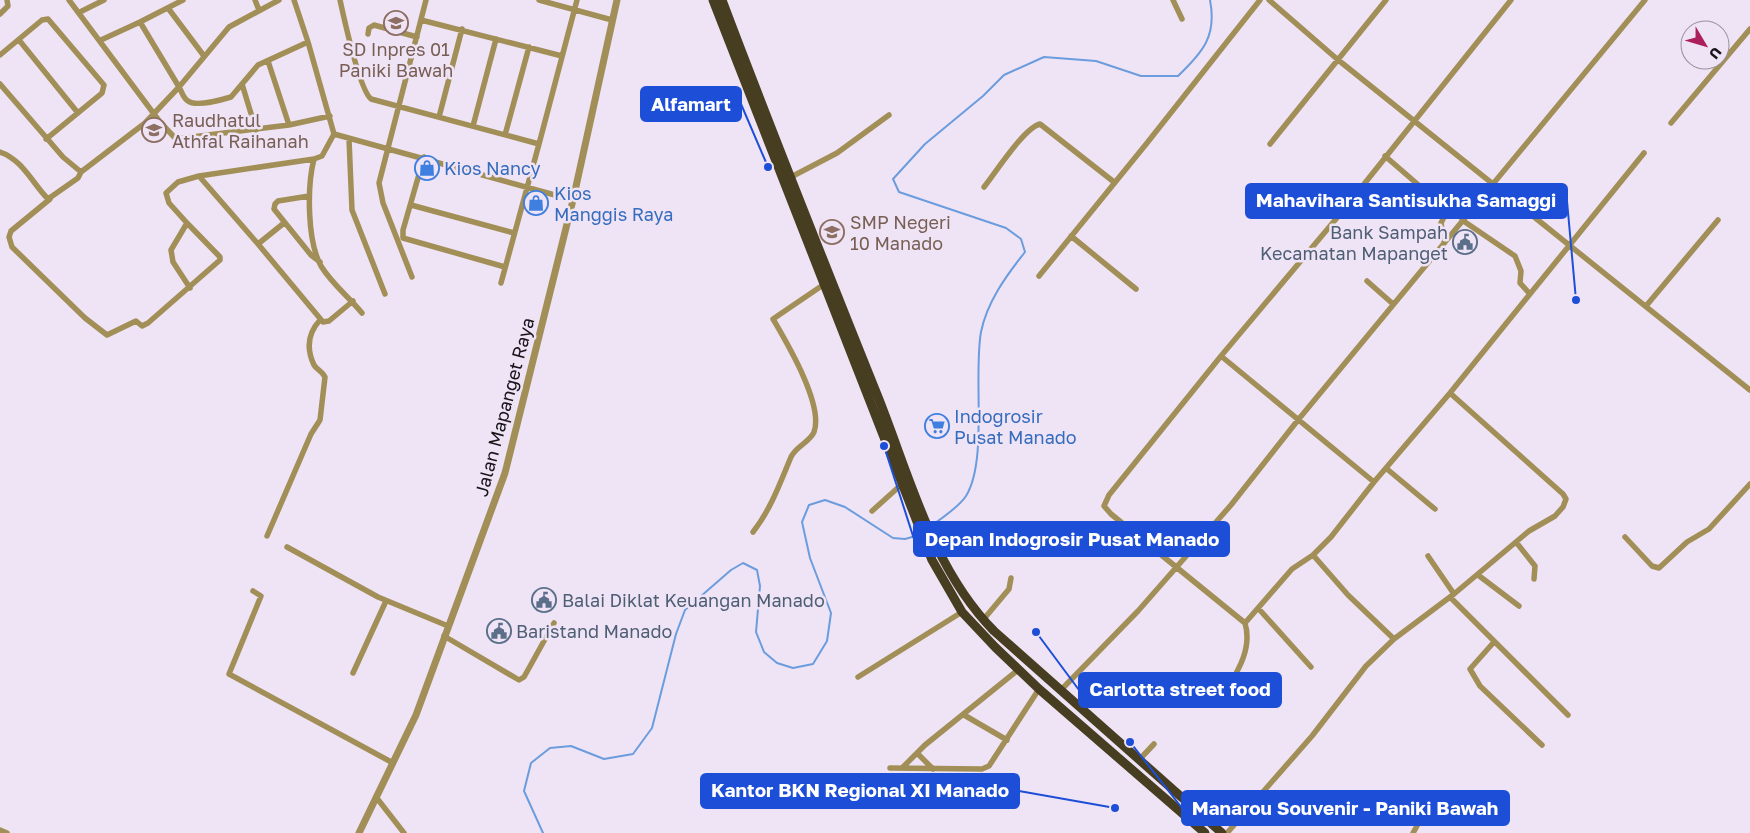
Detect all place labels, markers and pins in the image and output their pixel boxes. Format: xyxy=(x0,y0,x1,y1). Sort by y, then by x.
school or university icon: SD Inpres 01 Paniki Bawah xyxy=(383,10,409,36)
place label: SD Inpres 01 Paniki Bawah xyxy=(339,38,453,81)
callout: Alfamart xyxy=(641,87,741,121)
place label: Raudhatul Athfal Raihanah xyxy=(172,109,309,152)
school or university icon: Raudhatul Athfal Raihanah xyxy=(141,117,167,143)
shop icon: Kios Nancy xyxy=(414,155,440,181)
place label: Kios Nancy xyxy=(444,157,541,179)
place label: Kios Manggis Raya xyxy=(554,182,673,225)
callout: Mahavihara Santisukha Samaggi xyxy=(1246,184,1567,218)
shop icon: Kios Manggis Raya xyxy=(523,190,549,216)
place label: SMP Negeri 10 Manado xyxy=(850,211,951,254)
school or university icon: SMP Negeri 10 Manado xyxy=(819,219,845,245)
place label: Bank Sampah Kecamatan Mapanget xyxy=(1260,221,1448,264)
public building icon: Bank Sampah Kecamatan Mapanget xyxy=(1452,229,1478,255)
place label: Indogrosir Pusat Manado xyxy=(954,405,1077,448)
supermarket icon: Indogrosir Pusat Manado xyxy=(924,413,950,439)
callout: Depan Indogrosir Pusat Manado xyxy=(914,522,1229,556)
public building icon: Balai Diklat Keuangan Manado xyxy=(531,587,557,613)
place label: Balai Diklat Keuangan Manado xyxy=(562,589,825,611)
public building icon: Baristand Manado xyxy=(486,618,512,644)
place label: Baristand Manado xyxy=(516,620,672,642)
callout: Carlotta street food xyxy=(1079,673,1281,707)
callout: Kantor BKN Regional XI Manado xyxy=(701,774,1019,808)
callout: Manarou Souvenir - Paniki Bawah xyxy=(1182,791,1509,825)

